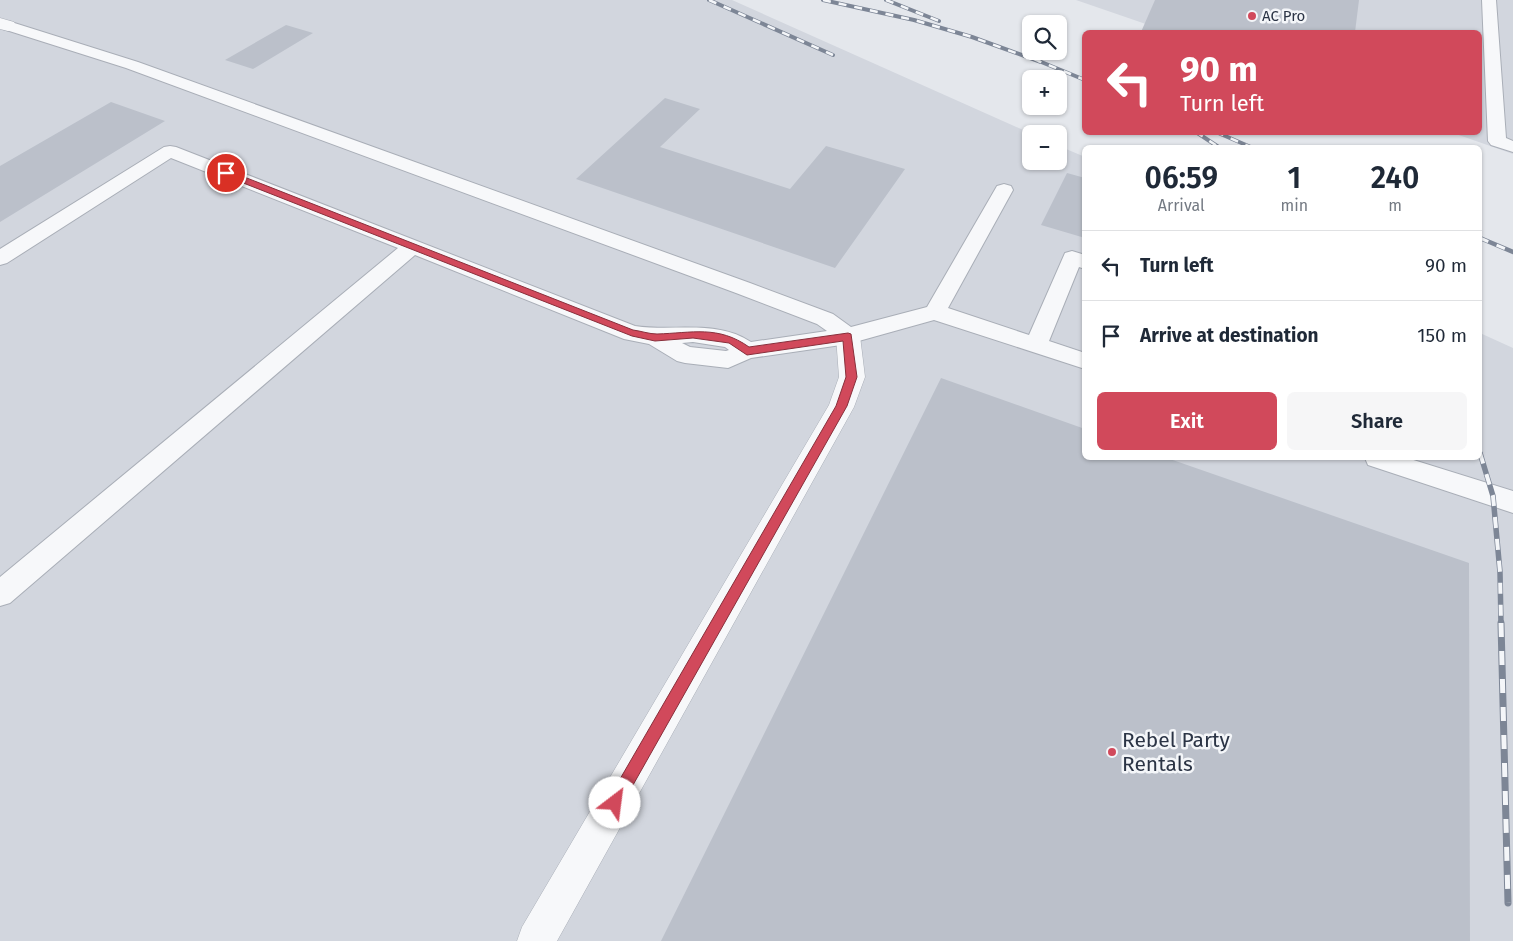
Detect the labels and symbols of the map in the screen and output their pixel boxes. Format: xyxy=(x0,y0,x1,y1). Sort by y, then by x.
place label: AC Pro xyxy=(1262,7,1305,25)
marker: AC Pro xyxy=(1246,10,1258,22)
pin xyxy=(205,152,247,194)
place label: Rebel Party Rentals xyxy=(1122,727,1231,777)
marker: Rebel Party Rentals xyxy=(1106,746,1118,758)
position arrow xyxy=(588,776,640,828)

